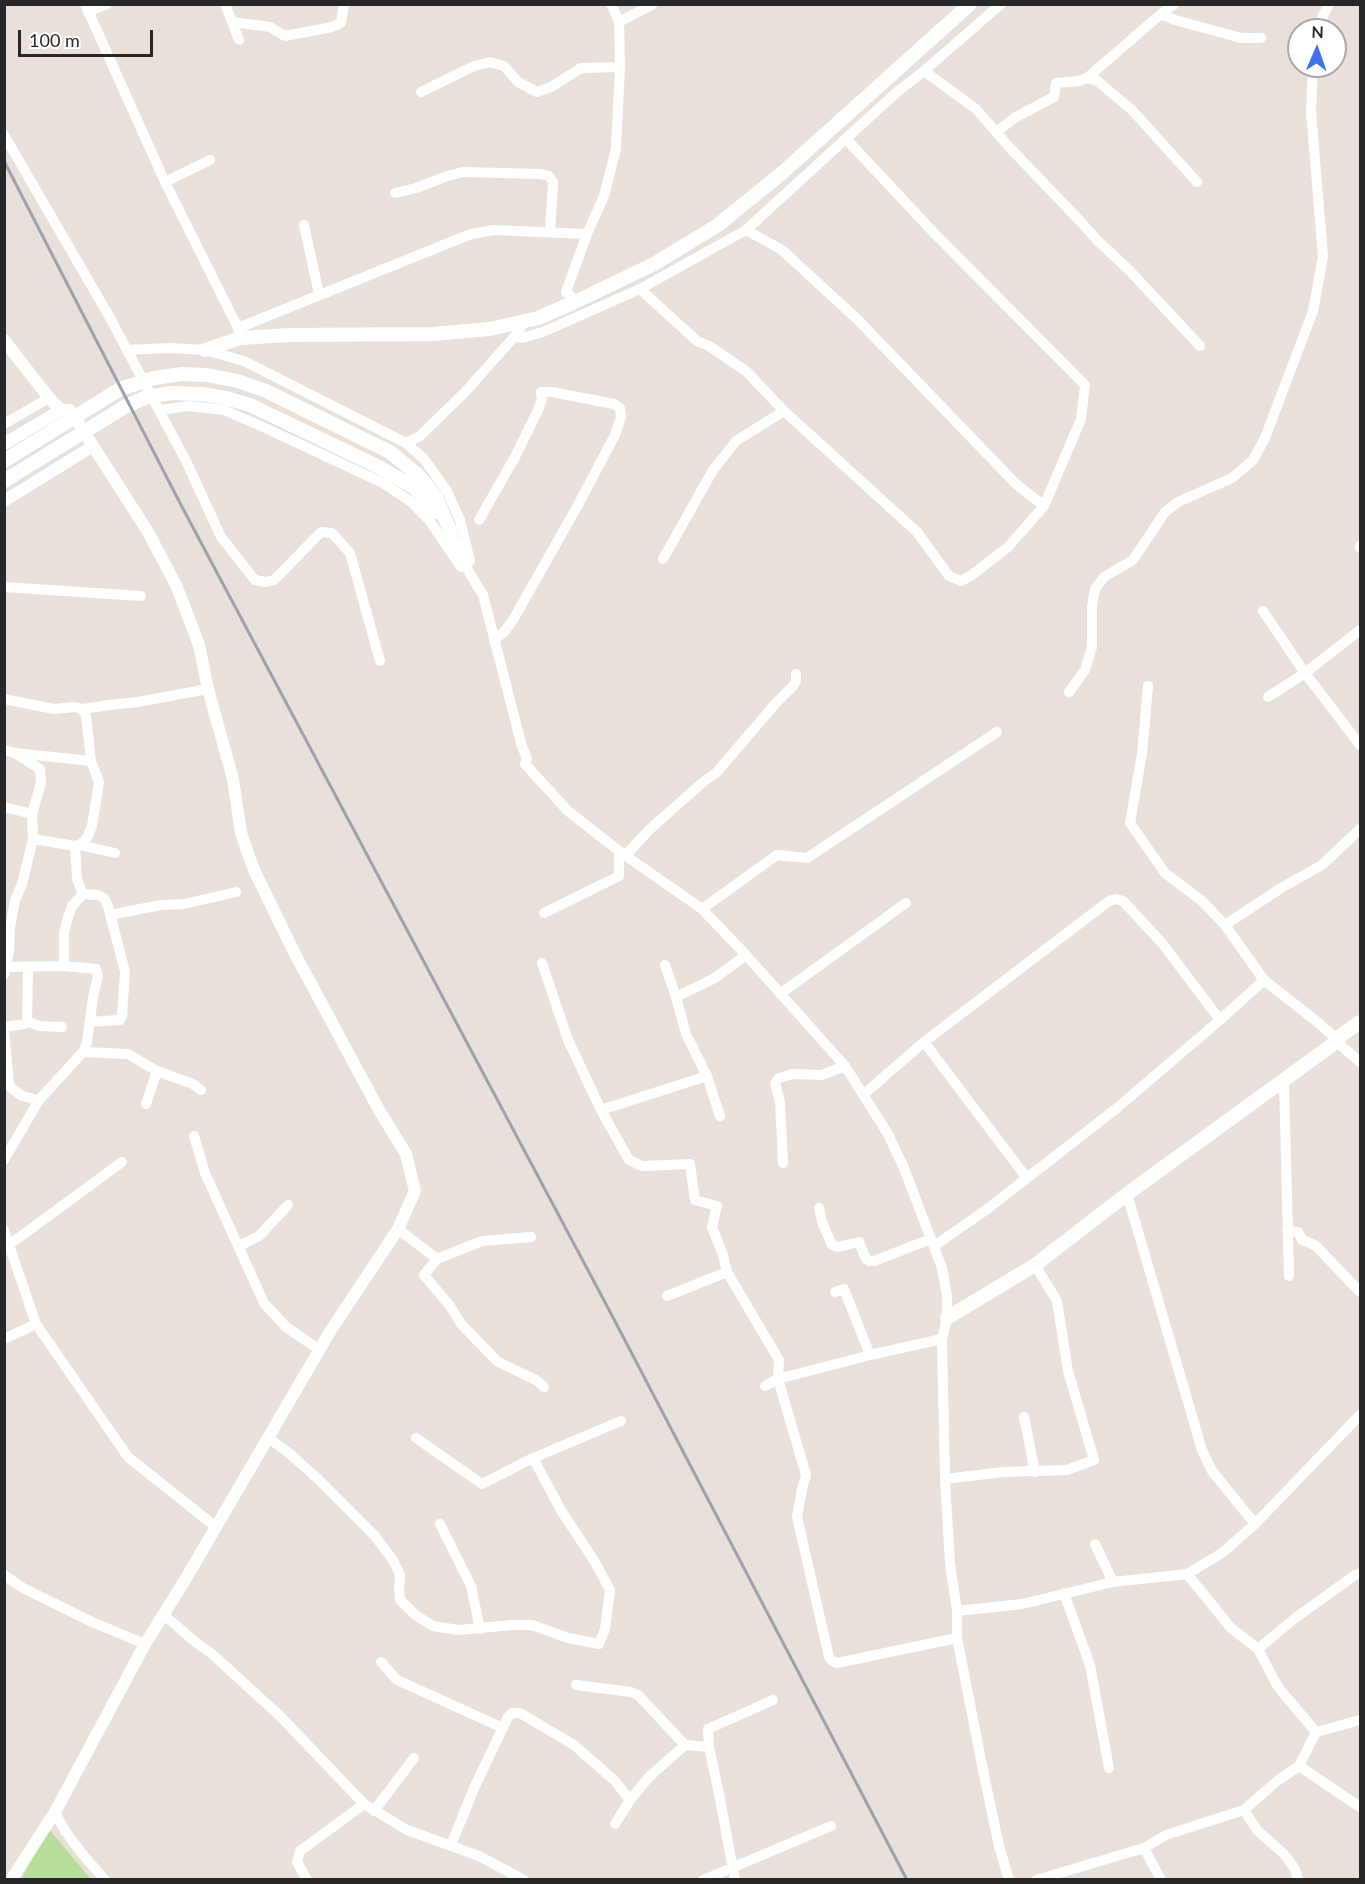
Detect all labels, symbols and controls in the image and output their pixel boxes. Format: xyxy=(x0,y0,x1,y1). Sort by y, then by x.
scale bar xyxy=(21,18,156,56)
north arrow xyxy=(1287,18,1347,78)
text: N xyxy=(1311,22,1324,41)
text: 100 m xyxy=(29,29,80,51)

